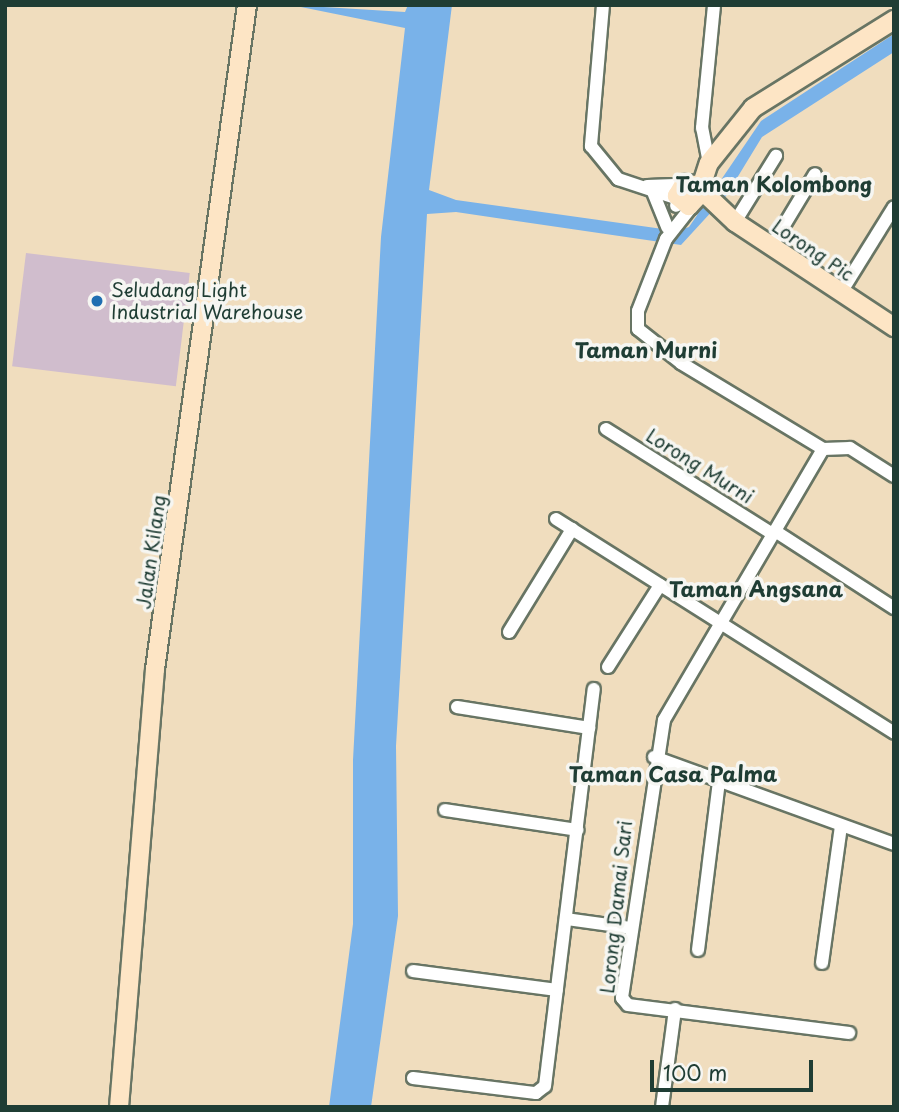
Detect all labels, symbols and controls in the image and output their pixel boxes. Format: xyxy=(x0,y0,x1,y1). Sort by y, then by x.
district label: Taman Kolombong xyxy=(676,170,872,196)
street label: Lorong Pic xyxy=(768,215,858,285)
place label: Seludang Light Industrial Warehouse xyxy=(111,279,304,323)
marker: Seludang Light Industrial Warehouse xyxy=(89,293,105,309)
district label: Taman Murni xyxy=(575,336,717,362)
street label: Lorong Murni xyxy=(642,424,758,508)
street label: Jalan Kilang xyxy=(132,493,170,611)
district label: Taman Angsana xyxy=(669,575,843,601)
district label: Taman Casa Palma xyxy=(569,760,777,786)
street label: Lorong Damai Sari xyxy=(596,820,636,994)
scale bar xyxy=(654,1046,817,1090)
text: 100 m xyxy=(663,1056,727,1088)

